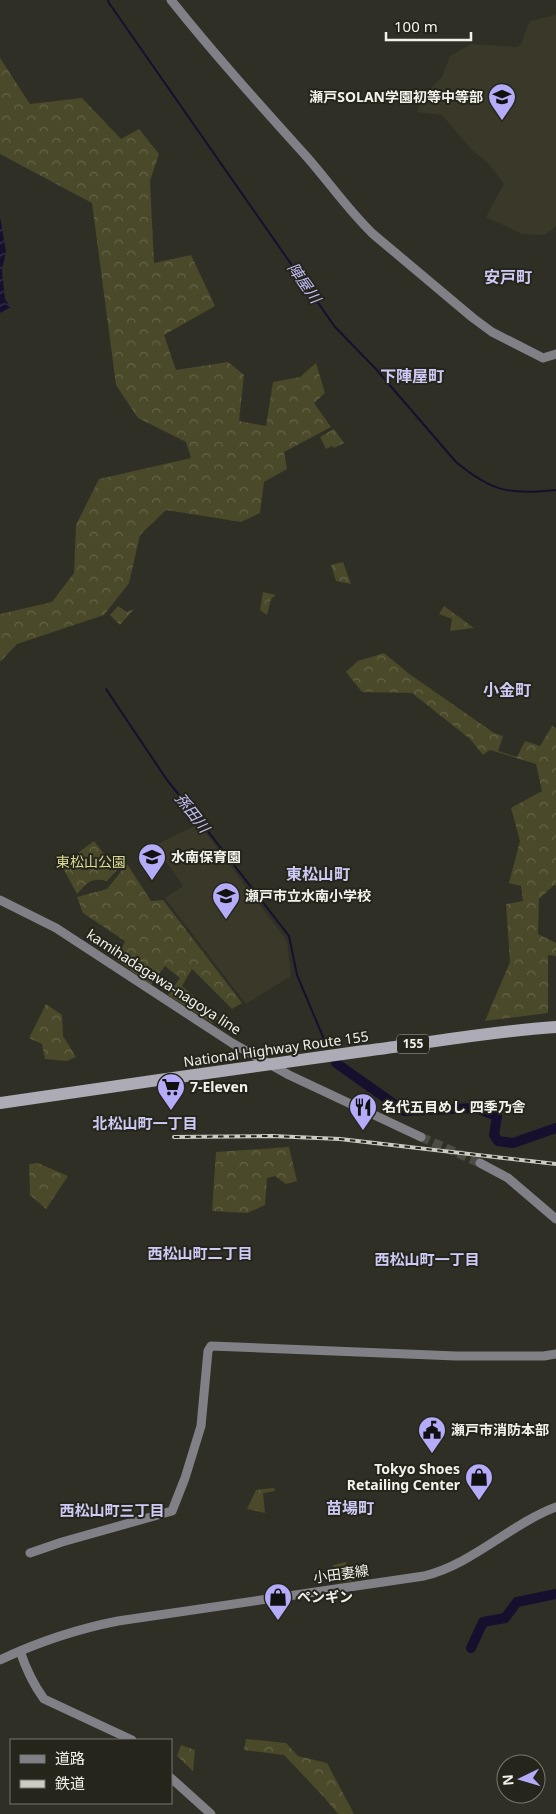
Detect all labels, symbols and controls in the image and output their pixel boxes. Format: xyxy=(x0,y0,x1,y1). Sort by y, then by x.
scale bar xyxy=(386,10,471,42)
text: 100 m xyxy=(394,16,438,36)
school or university icon: 瀬戸SOLAN学園初等中等部 xyxy=(487,82,517,121)
place label: 瀬戸SOLAN学園初等中等部 xyxy=(309,87,483,106)
water label: 陣屋川 xyxy=(284,258,327,308)
district label: 安戸町 xyxy=(484,266,532,288)
district label: 下陣屋町 xyxy=(380,365,444,387)
district label: 小金町 xyxy=(483,679,531,701)
water label: 孫田川 xyxy=(171,788,216,838)
school or university icon: 水南保育園 xyxy=(137,842,167,881)
place label: 水南保育園 xyxy=(171,847,241,866)
park label: 東松山公園 xyxy=(56,852,126,871)
district label: 東松山町 xyxy=(286,863,350,885)
school or university icon: 瀬戸市立水南小学校 xyxy=(211,881,241,920)
place label: 瀬戸市立水南小学校 xyxy=(245,886,371,905)
street label: kamihadagawa-nagoya line xyxy=(83,924,245,1039)
street label: National Highway Route 155 xyxy=(182,1026,370,1071)
road number: 155 xyxy=(397,1034,429,1054)
supermarket icon: 7-Eleven xyxy=(156,1072,186,1111)
place label: 7-Eleven xyxy=(190,1077,248,1096)
restaurant icon: 名代五目めし 四季乃舎 xyxy=(348,1092,378,1131)
place label: 名代五目めし 四季乃舎 xyxy=(382,1097,526,1116)
district label: 北松山町一丁目 xyxy=(92,1113,198,1133)
district label: 西松山町二丁目 xyxy=(147,1243,253,1263)
district label: 西松山町一丁目 xyxy=(374,1249,480,1269)
public building icon: 瀬戸市消防本部 xyxy=(417,1415,447,1454)
place label: 瀬戸市消防本部 xyxy=(451,1420,549,1439)
place label: Tokyo Shoes Retailing Center xyxy=(347,1459,461,1494)
shop icon: Tokyo Shoes Retailing Center xyxy=(464,1462,494,1501)
district label: 苗場町 xyxy=(326,1497,374,1519)
district label: 西松山町三丁目 xyxy=(59,1500,165,1520)
street label: 小田妻線 xyxy=(312,1560,370,1587)
shop icon: ペンギン xyxy=(263,1582,293,1621)
place label: ペンギン xyxy=(297,1587,353,1606)
legend xyxy=(10,1739,172,1804)
text: 道路 xyxy=(55,1748,85,1768)
north arrow xyxy=(496,1754,546,1804)
text: 鉄道 xyxy=(55,1773,85,1793)
text: N xyxy=(498,1774,518,1787)

